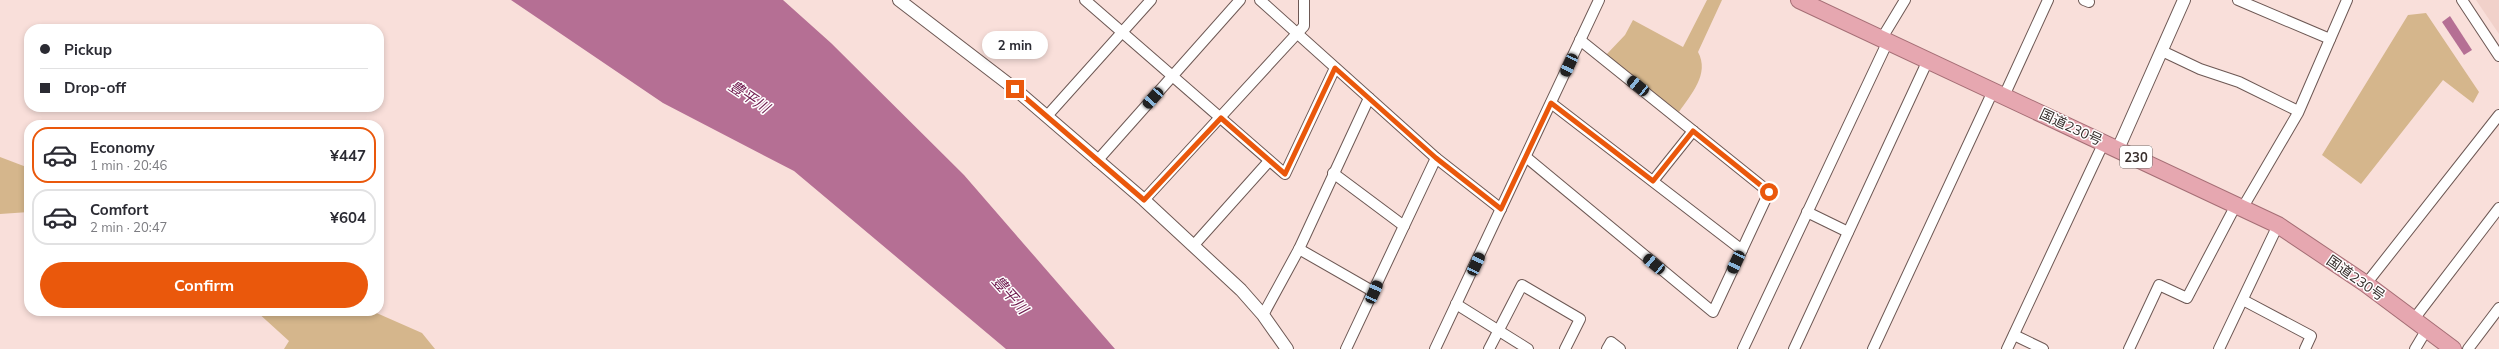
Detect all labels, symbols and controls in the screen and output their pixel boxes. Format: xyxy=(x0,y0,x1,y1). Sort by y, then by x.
callout: 2 min xyxy=(982,31,1048,59)
text: 2 min xyxy=(998,37,1032,53)
text: Pickup xyxy=(64,40,112,59)
car xyxy=(1558,52,1580,78)
car xyxy=(1625,74,1651,98)
water label: 豊平川 xyxy=(725,76,775,118)
text: Drop-off xyxy=(64,78,126,97)
route end xyxy=(1006,80,1024,98)
car xyxy=(1141,85,1165,111)
street label: 国道230号 xyxy=(2037,105,2105,149)
icon: car xyxy=(42,137,78,173)
text: Economy xyxy=(90,138,155,157)
text: ¥447 xyxy=(330,146,366,165)
road number: 230 xyxy=(2120,146,2152,168)
text: 1 min · 20:46 xyxy=(90,157,167,173)
route start xyxy=(1760,183,1778,201)
icon: car xyxy=(42,199,78,235)
text: Comfort xyxy=(90,200,148,219)
text: ¥604 xyxy=(330,208,366,227)
text: 2 min · 20:47 xyxy=(90,219,167,235)
car xyxy=(1725,249,1747,275)
car xyxy=(1465,251,1487,277)
street label: 国道230号 xyxy=(2323,251,2389,305)
car xyxy=(1641,252,1667,276)
button: Confirm xyxy=(40,262,368,308)
water label: 豊平川 xyxy=(988,272,1034,319)
car xyxy=(1364,279,1384,305)

